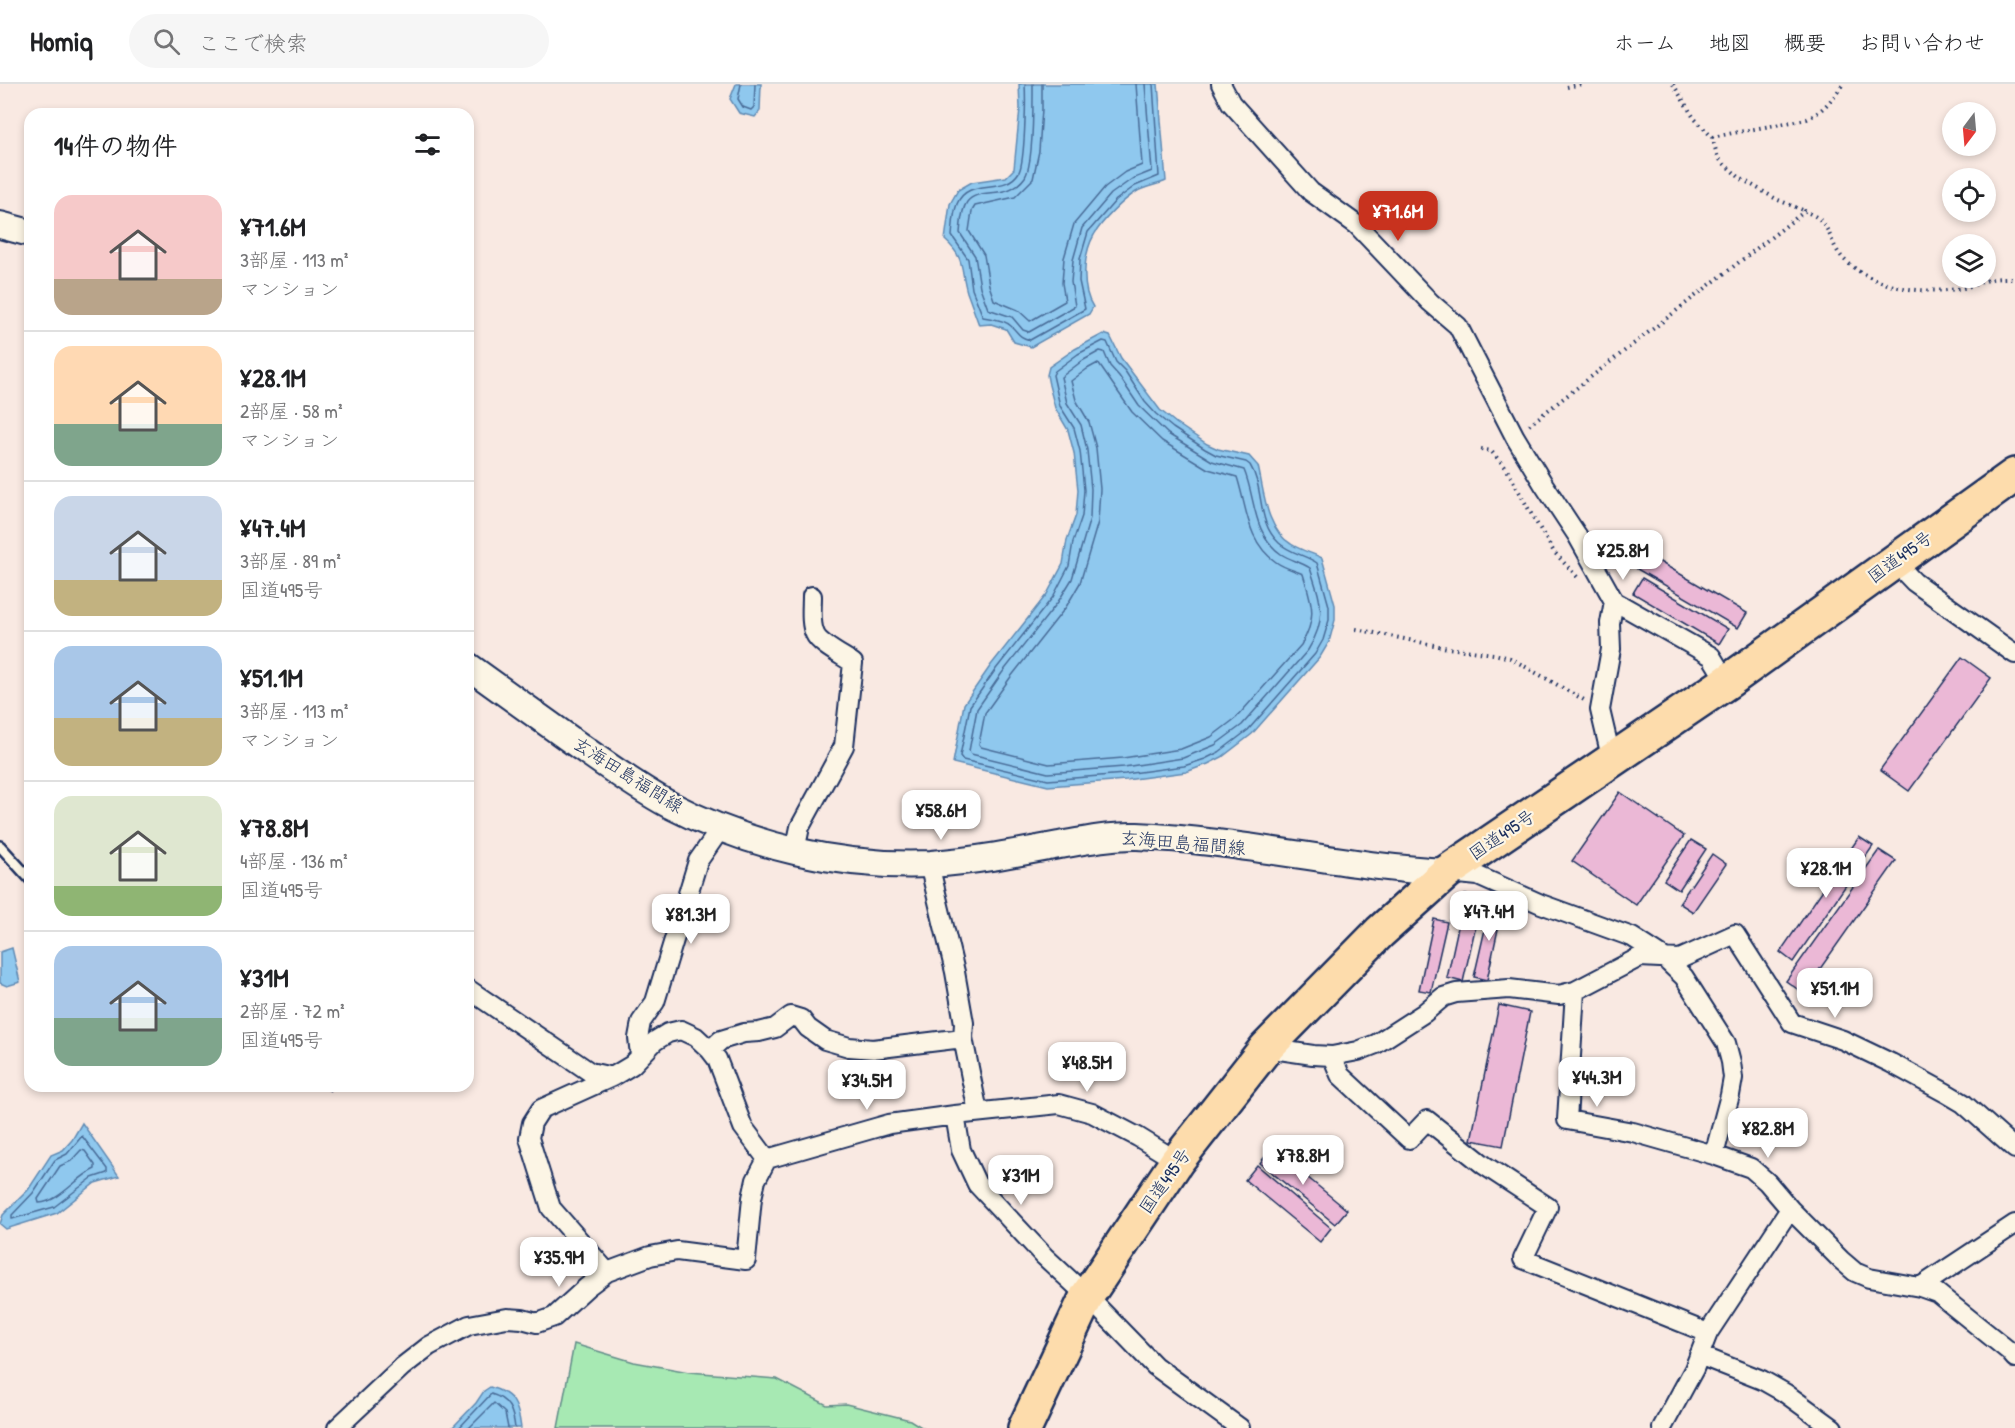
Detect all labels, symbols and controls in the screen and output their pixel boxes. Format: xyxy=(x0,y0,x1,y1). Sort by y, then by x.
search box xyxy=(129,14,549,68)
text: Homiq xyxy=(30,22,93,60)
icon: search xyxy=(150,25,183,58)
text: ここで検索 xyxy=(198,28,308,58)
text: ホーム xyxy=(1614,28,1676,57)
text: 地図 xyxy=(1709,28,1751,57)
text: 概要 xyxy=(1784,28,1826,57)
text: お問い合わせ xyxy=(1859,28,1985,57)
north arrow xyxy=(1942,102,1996,156)
map controls xyxy=(1942,102,1996,288)
text: 14件の物件 xyxy=(54,128,177,163)
icon: filters xyxy=(411,128,444,161)
button: locate xyxy=(1942,168,1996,222)
pin: ¥71.6M xyxy=(1349,191,1447,242)
text: ¥71.6M xyxy=(1373,197,1423,224)
text: ¥71.6M xyxy=(240,209,306,244)
icon: home xyxy=(102,219,174,291)
button: layers xyxy=(1942,234,1996,288)
text: 3部屋 · 113 m² xyxy=(240,246,348,273)
text: マンション xyxy=(240,275,339,302)
text: ¥28.1M xyxy=(240,360,306,395)
icon: home xyxy=(102,370,174,442)
text: 2部屋 · 58 m² xyxy=(240,397,342,424)
text: マンション xyxy=(240,426,339,453)
text: ¥47.4M xyxy=(240,510,305,545)
icon: home xyxy=(102,520,174,592)
street label: 国道495号 xyxy=(1862,524,1937,589)
pin: ¥25.8M xyxy=(1574,530,1672,581)
text: ¥25.8M xyxy=(1597,536,1649,563)
text: 3部屋 · 89 m² xyxy=(240,547,341,574)
text: 国道495号 xyxy=(240,576,323,603)
text: ¥51.1M xyxy=(240,660,303,695)
icon: home xyxy=(102,670,174,742)
text: 3部屋 · 113 m² xyxy=(240,697,348,724)
text: マンション xyxy=(240,726,339,753)
street label: 玄海田島福間線 xyxy=(568,731,688,819)
pin: ¥58.6M xyxy=(892,790,990,841)
text: ¥58.6M xyxy=(916,796,966,823)
street label: 国道495号 xyxy=(1464,803,1540,866)
text: ¥78.8M xyxy=(240,810,308,845)
icon: home xyxy=(102,820,174,892)
street label: 玄海田島福間線 xyxy=(1119,825,1247,860)
text: 4部屋 · 136 m² xyxy=(240,847,348,874)
pin: ¥28.1M xyxy=(1777,848,1875,899)
text: ¥28.1M xyxy=(1801,854,1851,881)
text: 国道495号 xyxy=(240,876,323,903)
pin: ¥47.4M xyxy=(1440,891,1538,942)
pin: ¥81.3M xyxy=(642,894,740,945)
text: ¥47.4M xyxy=(1464,897,1514,924)
text: ¥81.3M xyxy=(666,900,716,927)
text: ¥31M xyxy=(240,960,289,995)
pin: ¥51.1M xyxy=(1786,968,1884,1019)
icon: home xyxy=(102,970,174,1042)
text: ¥51.1M xyxy=(1811,974,1859,1001)
text: 2部屋 · 72 m² xyxy=(240,997,345,1024)
text: 国道495号 xyxy=(240,1026,323,1053)
pin: ¥48.5M xyxy=(1038,1042,1136,1093)
text: ¥48.5M xyxy=(1062,1048,1112,1075)
pin: ¥44.3M xyxy=(1548,1057,1646,1108)
pin: ¥34.5M xyxy=(818,1060,916,1111)
text: ¥44.3M xyxy=(1572,1063,1622,1090)
text: ¥34.5M xyxy=(842,1066,892,1093)
pin: ¥82.8M xyxy=(1719,1108,1817,1159)
text: ¥82.8M xyxy=(1742,1114,1794,1141)
pin: ¥78.8M xyxy=(1254,1135,1352,1186)
text: ¥78.8M xyxy=(1277,1141,1329,1168)
street label: 国道495号 xyxy=(1133,1143,1196,1219)
pin: ¥31M xyxy=(985,1155,1057,1206)
text: ¥31M xyxy=(1002,1161,1040,1188)
pin: ¥35.9M xyxy=(510,1237,608,1288)
text: ¥35.9M xyxy=(534,1243,584,1270)

